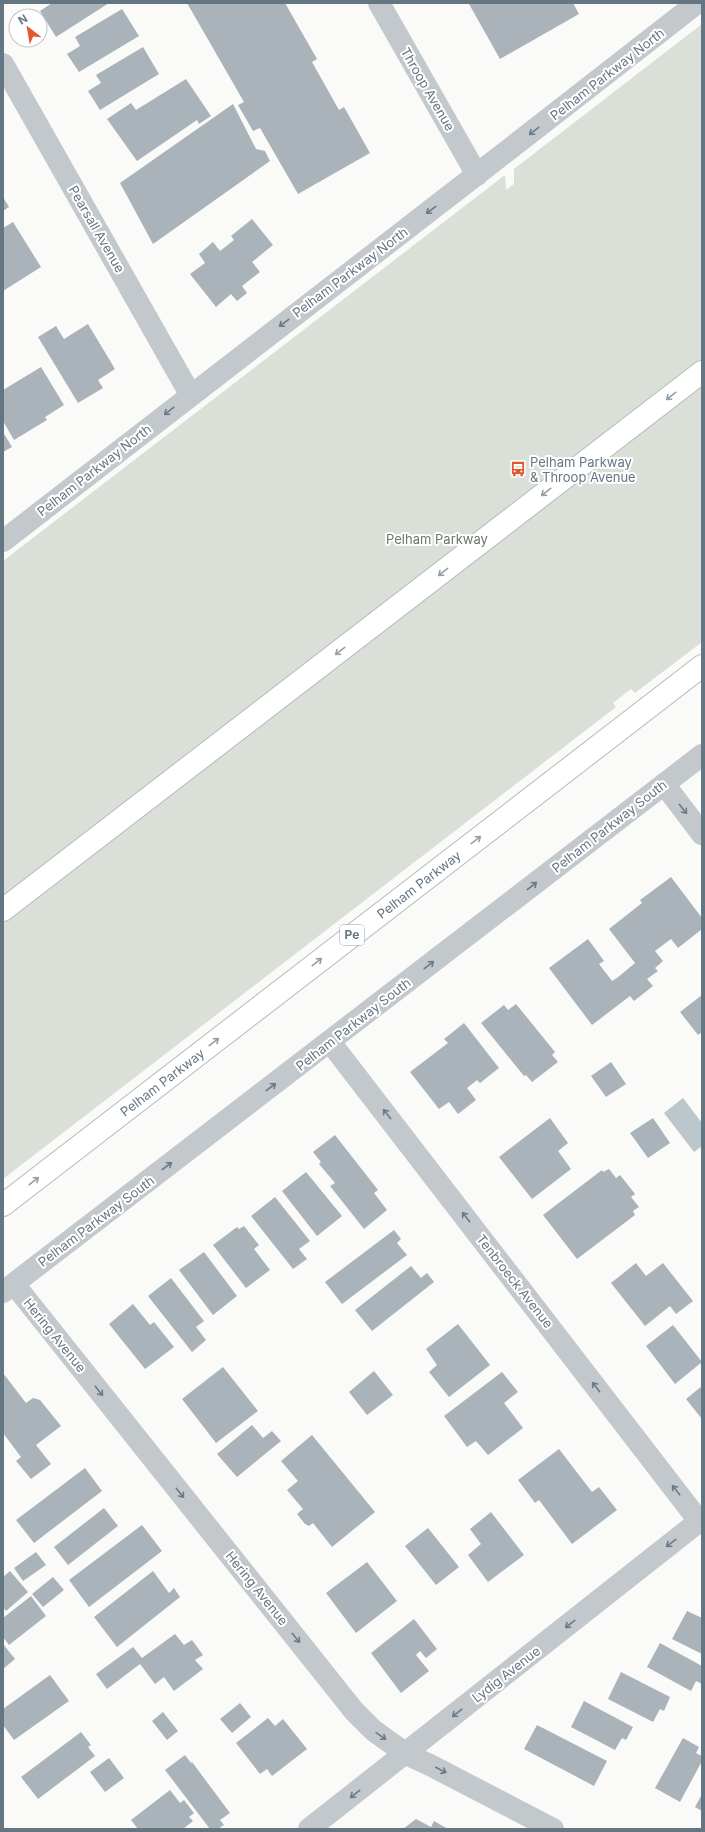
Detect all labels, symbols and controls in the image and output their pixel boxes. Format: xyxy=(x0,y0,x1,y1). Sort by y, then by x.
north arrow xyxy=(8,8,48,48)
text: N xyxy=(16,11,30,28)
street label: Pelham Parkway North xyxy=(547,25,667,123)
street label: Throop Avenue xyxy=(398,44,458,134)
one-way arrow xyxy=(529,126,540,135)
street label: Pearsall Avenue xyxy=(66,183,128,275)
one-way arrow xyxy=(426,206,437,214)
street label: Pelham Parkway North xyxy=(289,223,411,321)
one-way arrow xyxy=(278,319,289,327)
one-way arrow xyxy=(666,392,677,400)
one-way arrow xyxy=(164,406,175,415)
street label: Pelham Parkway North xyxy=(34,421,154,519)
place label: Pelham Parkway & Throop Avenue xyxy=(530,454,636,485)
bus stop icon: Pelham Parkway & Throop Avenue xyxy=(509,460,527,478)
one-way arrow xyxy=(540,488,551,497)
park label: Pelham Parkway xyxy=(386,531,488,547)
one-way arrow xyxy=(438,568,449,576)
one-way arrow xyxy=(334,647,345,655)
street label: Pelham Parkway South xyxy=(548,776,670,876)
one-way arrow xyxy=(679,803,687,814)
one-way arrow xyxy=(470,836,481,844)
street label: Pelham Parkway xyxy=(373,847,464,922)
one-way arrow xyxy=(526,881,537,890)
road number: Pe xyxy=(340,925,364,945)
one-way arrow xyxy=(312,958,323,967)
one-way arrow xyxy=(423,961,434,970)
street label: Pelham Parkway South xyxy=(292,974,414,1074)
one-way arrow xyxy=(209,1037,220,1046)
street label: Pelham Parkway xyxy=(117,1045,207,1120)
one-way arrow xyxy=(265,1083,276,1092)
one-way arrow xyxy=(383,1108,391,1119)
one-way arrow xyxy=(162,1162,173,1171)
street label: Pelham Parkway South xyxy=(35,1172,157,1270)
one-way arrow xyxy=(28,1177,39,1185)
one-way arrow xyxy=(462,1211,470,1222)
street label: Tenbroeck Avenue xyxy=(473,1231,557,1331)
street label: Hering Avenue xyxy=(20,1295,90,1375)
one-way arrow xyxy=(592,1381,601,1392)
one-way arrow xyxy=(95,1385,104,1396)
one-way arrow xyxy=(671,1484,680,1495)
one-way arrow xyxy=(176,1487,185,1498)
one-way arrow xyxy=(666,1539,677,1547)
street label: Hering Avenue xyxy=(222,1548,292,1628)
one-way arrow xyxy=(564,1619,575,1628)
one-way arrow xyxy=(292,1633,301,1644)
street label: Lydig Avenue xyxy=(469,1642,543,1706)
one-way arrow xyxy=(451,1709,462,1718)
one-way arrow xyxy=(375,1732,386,1740)
one-way arrow xyxy=(435,1767,447,1775)
one-way arrow xyxy=(349,1790,360,1798)

